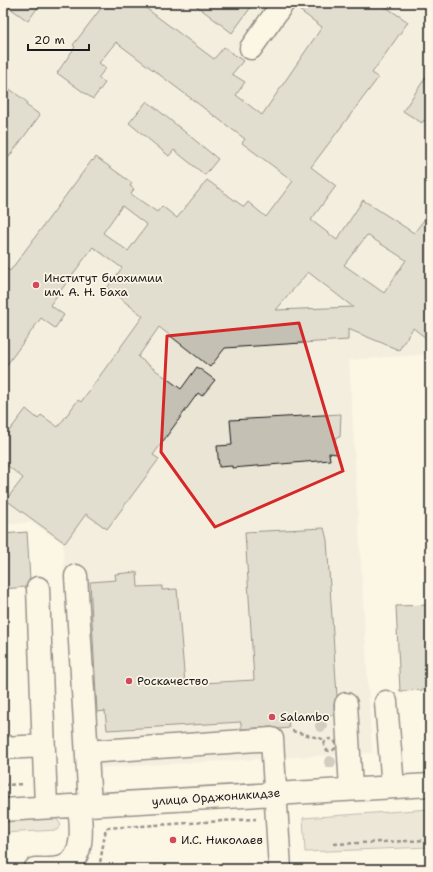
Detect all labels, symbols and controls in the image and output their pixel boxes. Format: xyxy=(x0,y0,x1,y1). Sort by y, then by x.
scale bar xyxy=(28,26,89,52)
text: 20 m xyxy=(34,32,65,48)
place label: Институт биохимии им. А. Н. Баха xyxy=(44,270,163,300)
marker: Институт биохимии им. А. Н. Баха xyxy=(31,280,41,290)
place label: Роскачество xyxy=(137,673,208,689)
marker: Роскачество xyxy=(124,676,134,686)
place label: Salambo xyxy=(280,709,330,725)
marker: Salambo xyxy=(267,712,277,722)
street label: улица Орджоникидзе xyxy=(151,785,281,809)
place label: И.С. Николаев xyxy=(181,832,263,848)
marker: И.С. Николаев xyxy=(168,835,178,845)

